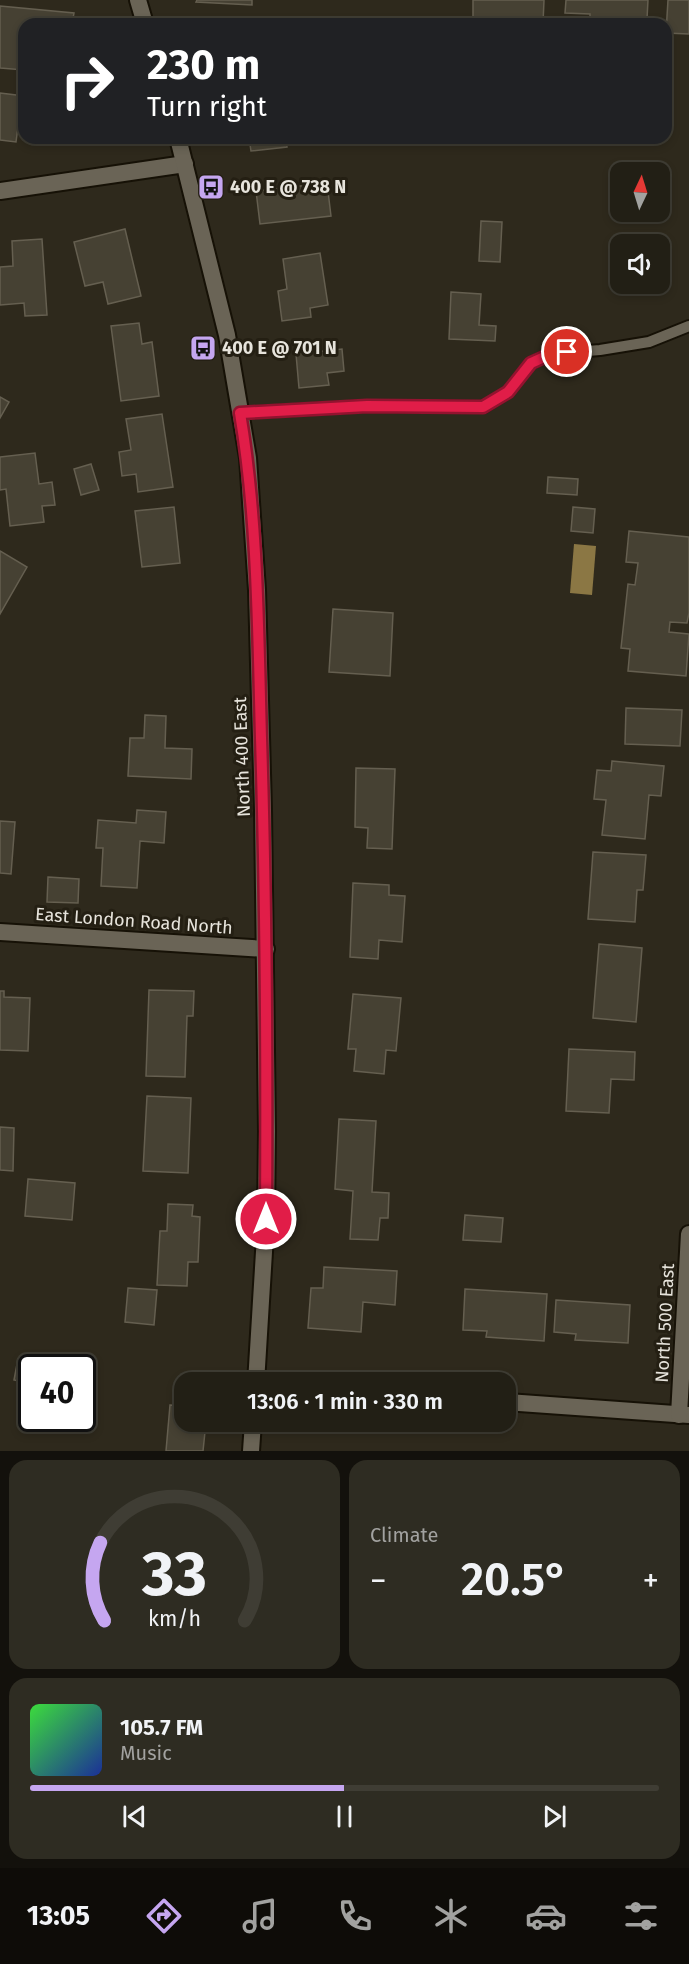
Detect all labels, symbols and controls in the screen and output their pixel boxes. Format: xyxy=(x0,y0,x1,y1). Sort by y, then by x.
text: 230 m xyxy=(147,40,260,90)
icon: right xyxy=(48,42,126,120)
text: Turn right xyxy=(147,91,267,123)
north arrow xyxy=(610,162,670,222)
map controls xyxy=(610,162,670,294)
bus stop icon: 400 E @ 738 N xyxy=(196,172,226,202)
place label: 400 E @ 738 N xyxy=(230,176,346,198)
button: sound xyxy=(610,234,670,294)
pin xyxy=(541,326,592,377)
bus stop icon: 400 E @ 701 N xyxy=(188,333,218,363)
icon: arrive xyxy=(550,335,583,368)
place label: 400 E @ 701 N xyxy=(222,337,337,359)
street label: North 400 East xyxy=(229,696,255,817)
street label: East London Road North xyxy=(34,903,234,939)
position arrow xyxy=(234,1187,298,1251)
street label: North 500 East xyxy=(651,1262,679,1383)
speed limit sign: 40 xyxy=(18,1354,96,1432)
text: 13:06 · 1 min · 330 m xyxy=(247,1388,443,1415)
text: Climate xyxy=(370,1523,438,1547)
text: 33 xyxy=(141,1537,207,1612)
text: 20.5° xyxy=(461,1553,568,1607)
text: − xyxy=(370,1561,387,1601)
text: + xyxy=(643,1561,659,1601)
text: km/h xyxy=(148,1607,201,1633)
text: 105.7 FM xyxy=(120,1714,203,1741)
text: Music xyxy=(120,1741,172,1765)
icon: previous xyxy=(118,1800,151,1833)
icon: pause xyxy=(328,1800,361,1833)
icon: next xyxy=(538,1800,571,1833)
icon: directions xyxy=(143,1895,185,1937)
icon: music xyxy=(239,1895,281,1937)
icon: phone xyxy=(334,1895,376,1937)
icon: climate xyxy=(430,1895,472,1937)
icon: car xyxy=(525,1895,567,1937)
icon: filters xyxy=(620,1895,662,1937)
text: 13:05 xyxy=(27,1900,90,1932)

